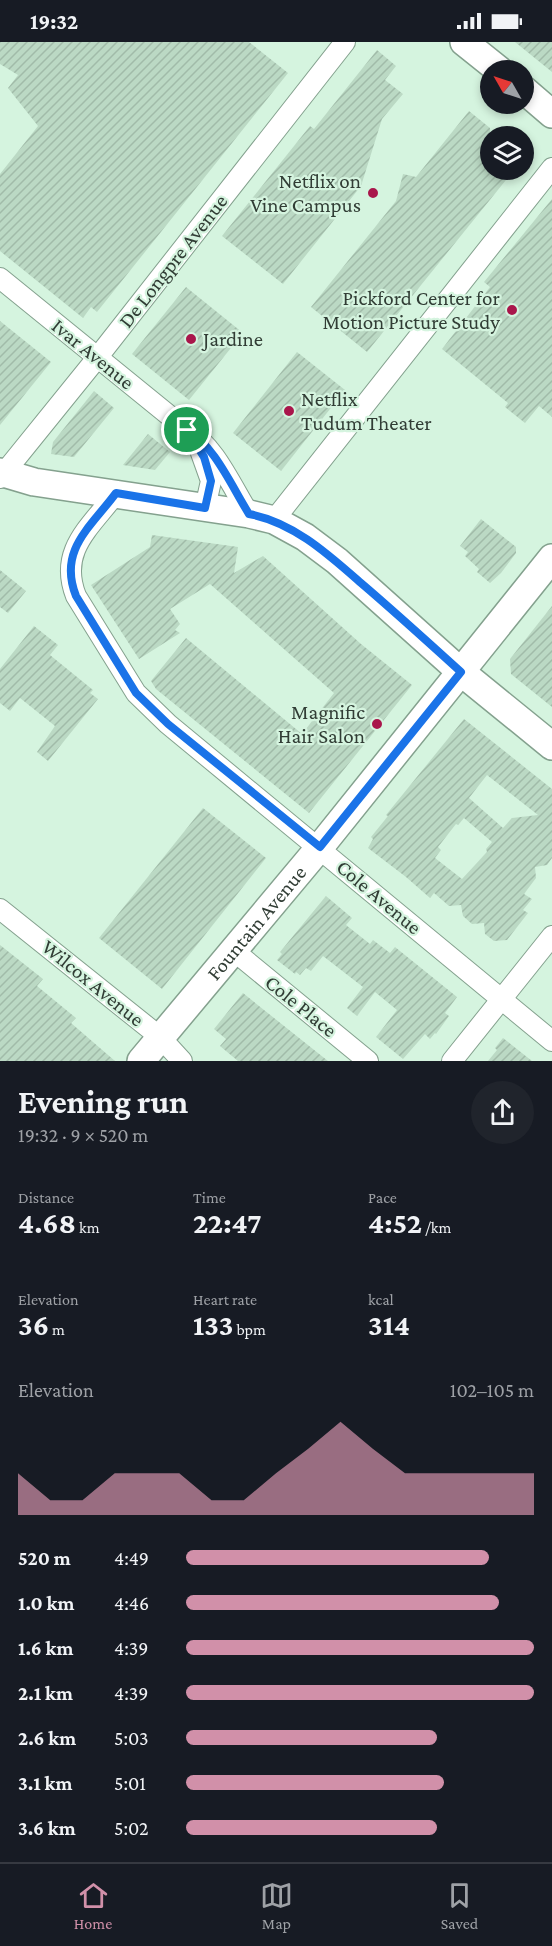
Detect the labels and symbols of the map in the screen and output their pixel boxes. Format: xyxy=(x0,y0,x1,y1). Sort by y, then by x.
north arrow xyxy=(480,60,534,114)
place label: Netflix on Vine Campus xyxy=(250,169,361,217)
marker: Netflix on Vine Campus xyxy=(366,186,380,200)
street label: De Longpre Avenue xyxy=(114,190,232,332)
place label: Pickford Center for Motion Picture Study xyxy=(322,286,501,334)
marker: Pickford Center for Motion Picture Study xyxy=(505,303,519,317)
street label: Ivar Avenue xyxy=(47,314,139,394)
place label: Jardine xyxy=(201,327,263,351)
marker: Jardine xyxy=(184,332,198,346)
place label: Netflix Tudum Theater xyxy=(301,387,432,435)
pin xyxy=(161,404,212,455)
marker: Netflix Tudum Theater xyxy=(282,404,296,418)
place label: Magnific Hair Salon xyxy=(278,700,365,748)
marker: Magnific Hair Salon xyxy=(370,717,384,731)
street label: Cole Avenue xyxy=(332,855,426,939)
street label: Fountain Avenue xyxy=(202,861,311,985)
street label: Wilcox Avenue xyxy=(37,935,149,1031)
street label: Cole Place xyxy=(260,970,342,1042)

